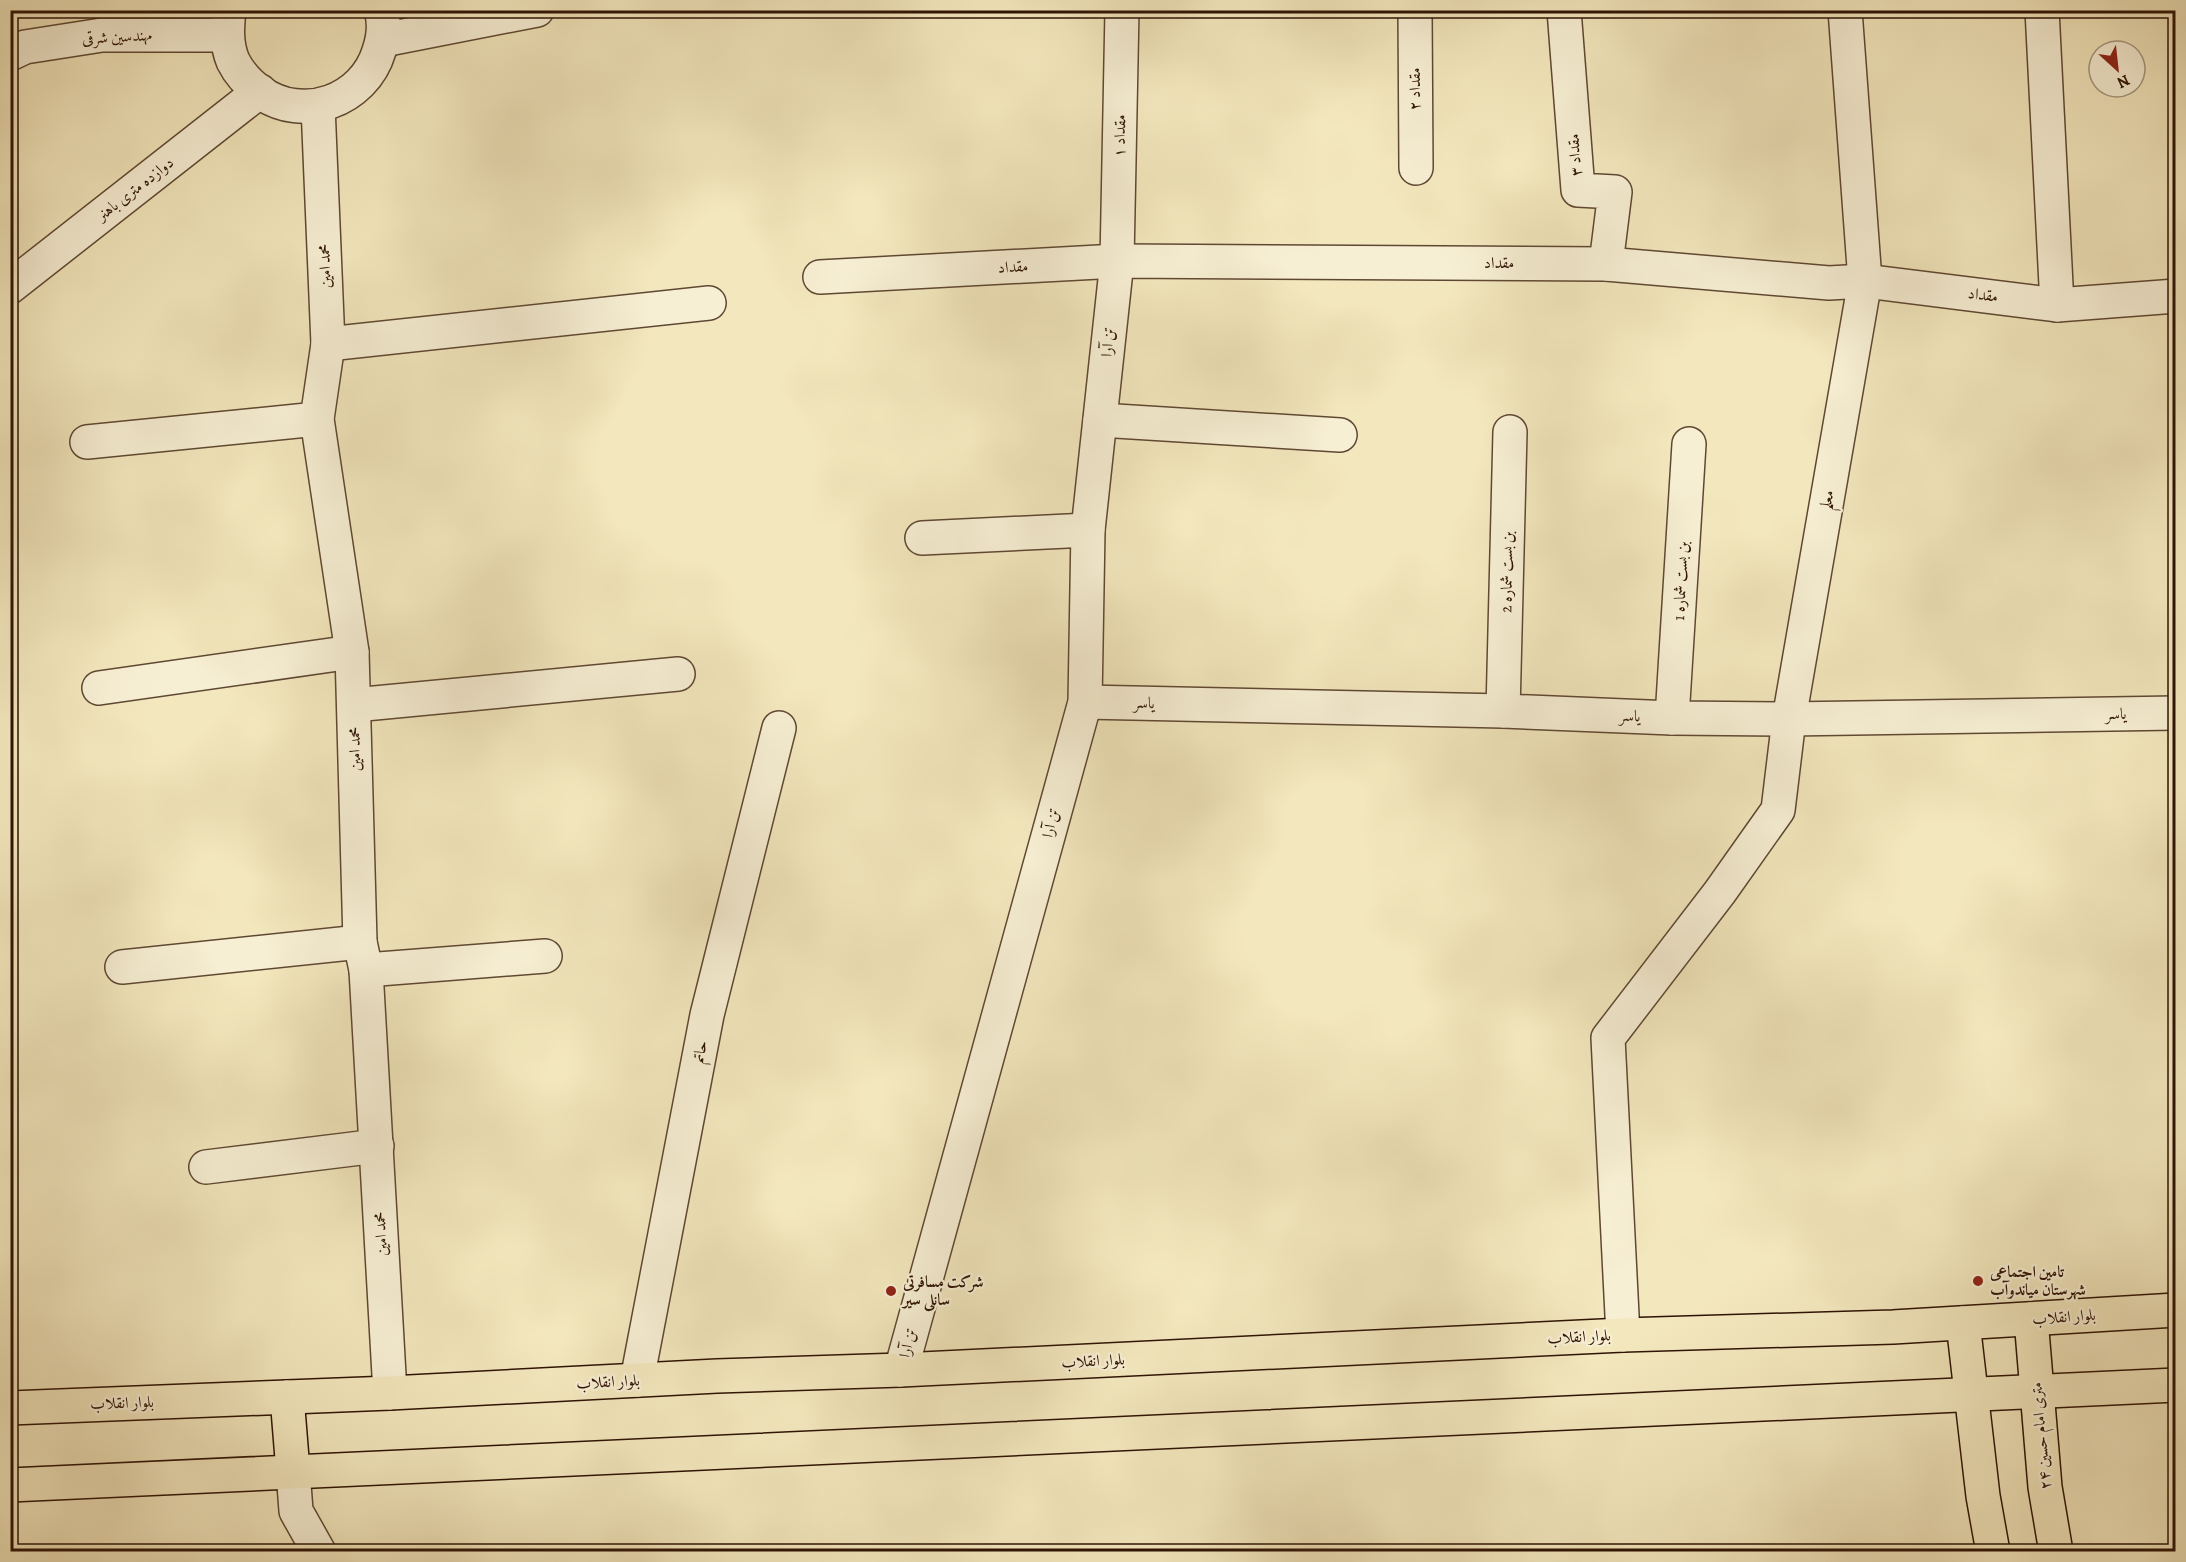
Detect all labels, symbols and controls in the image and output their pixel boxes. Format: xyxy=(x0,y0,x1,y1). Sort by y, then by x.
street label: مهندسین شرقی xyxy=(81,24,153,50)
north arrow xyxy=(2087,39,2147,99)
street label: مقداد ۲ xyxy=(1404,67,1426,111)
text: N xyxy=(2113,69,2134,94)
street label: مقداد ۱ xyxy=(1109,114,1131,158)
street label: مقداد ۳ xyxy=(1563,133,1587,177)
street label: دوازده متری باهنر xyxy=(90,152,178,227)
street label: محمد امین xyxy=(313,244,337,288)
street label: مقداد xyxy=(1484,252,1514,274)
street label: مقداد xyxy=(997,255,1029,279)
street label: مقداد xyxy=(1967,282,1999,308)
street label: تن آرا xyxy=(1095,326,1121,358)
street label: معلم xyxy=(1814,488,1844,513)
street label: بن بست شماره 2 xyxy=(1495,531,1519,613)
street label: بن بست شماره 1 xyxy=(1668,541,1694,621)
street label: یاسر xyxy=(1131,692,1156,714)
street label: یاسر xyxy=(2103,703,2128,725)
street label: یاسر xyxy=(1617,705,1642,727)
street label: محمد امین xyxy=(344,727,366,771)
street label: تن آرا xyxy=(1037,806,1065,840)
street label: حاتم xyxy=(687,1039,716,1066)
street label: محمد امین xyxy=(369,1211,393,1257)
place label: تامین اجتماعی شهرستان میاندوآب xyxy=(1989,1261,2086,1301)
place label: شرکت مسافرتی سانلی سیر xyxy=(901,1271,983,1312)
marker: تامین اجتماعی شهرستان میاندوآب xyxy=(1971,1274,1985,1288)
marker: شرکت مسافرتی سانلی سیر xyxy=(884,1284,898,1298)
street label: بلوار انقلاب xyxy=(2031,1304,2097,1330)
street label: بلوار انقلاب xyxy=(1547,1324,1611,1350)
street label: تن آرا xyxy=(894,1326,922,1360)
street label: بلوار انقلاب xyxy=(1061,1348,1125,1374)
street label: بلوار انقلاب xyxy=(576,1369,640,1395)
street label: ۲۴ متری امام حسین xyxy=(2025,1381,2060,1491)
street label: بلوار انقلاب xyxy=(90,1391,154,1415)

